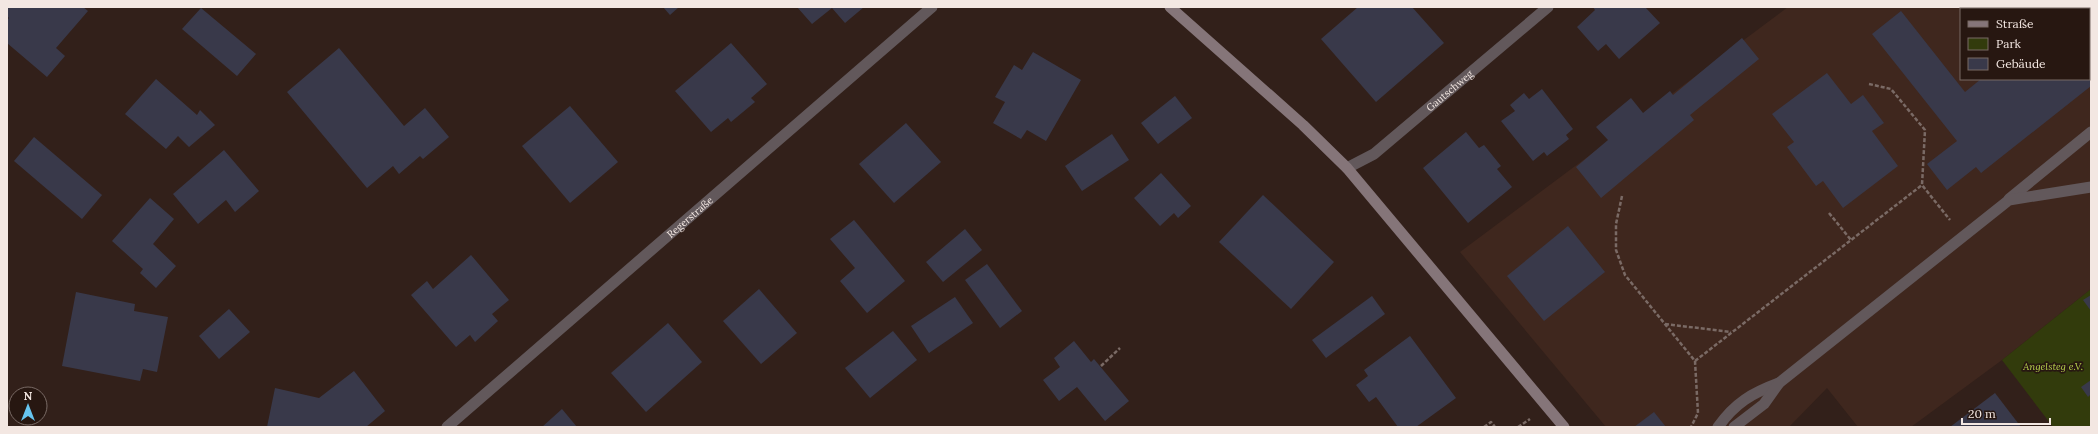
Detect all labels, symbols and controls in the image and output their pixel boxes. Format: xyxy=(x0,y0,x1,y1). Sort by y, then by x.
legend xyxy=(1960,8,2090,80)
text: Straße xyxy=(1996,16,2034,31)
text: Park xyxy=(1996,36,2022,51)
text: Gebäude xyxy=(1996,56,2046,71)
street label: Gautschweg xyxy=(1424,67,1476,114)
street label: Regerstraße xyxy=(664,193,716,241)
park label: Angelsteg e.V. xyxy=(2022,360,2083,373)
north arrow xyxy=(8,386,48,426)
text: N xyxy=(24,389,33,403)
scale bar xyxy=(1962,400,2050,426)
text: 20 m xyxy=(1968,406,1996,421)

